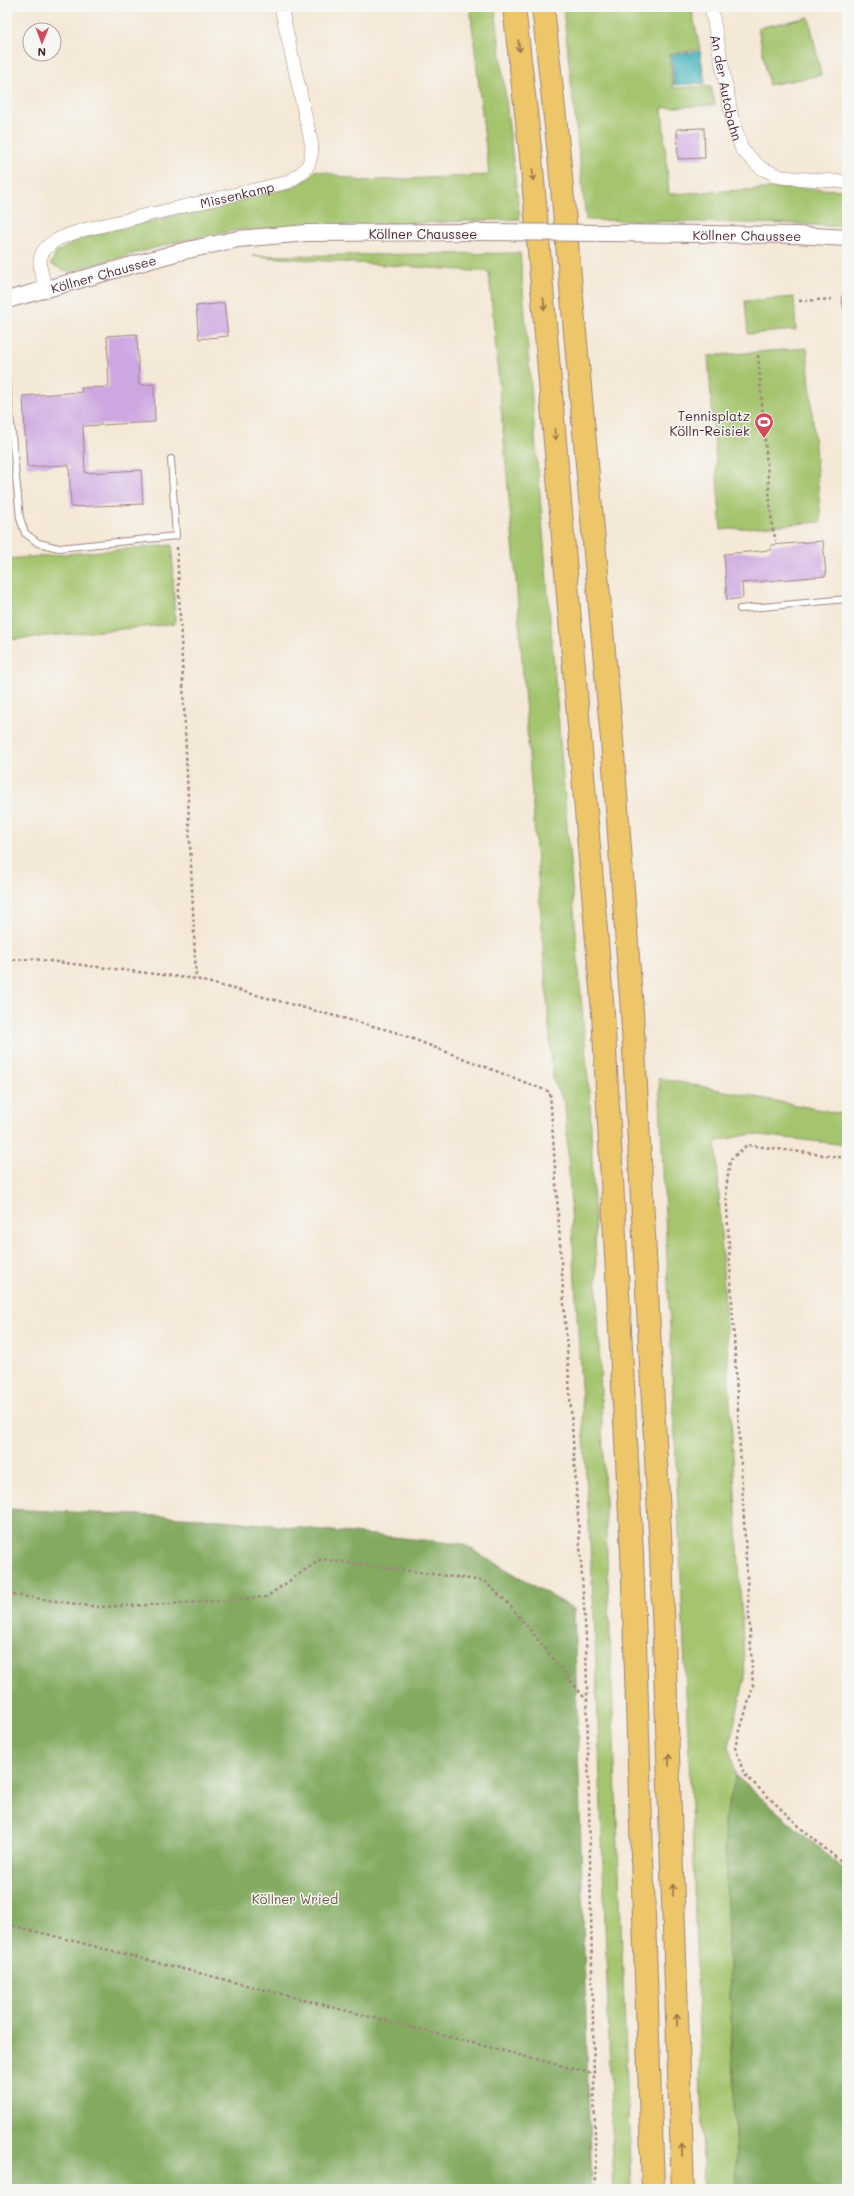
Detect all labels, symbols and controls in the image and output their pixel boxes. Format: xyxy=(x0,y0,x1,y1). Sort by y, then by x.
north arrow xyxy=(22,22,62,62)
street label: An der Autobahn xyxy=(708,33,747,142)
one-way arrow xyxy=(515,39,522,52)
text: N xyxy=(38,45,46,60)
one-way arrow xyxy=(529,168,537,181)
street label: Missenkamp xyxy=(198,177,276,211)
street label: Köllner Chaussee xyxy=(369,225,477,242)
street label: Köllner Chaussee xyxy=(693,225,802,244)
street label: Köllner Chaussee xyxy=(49,250,158,296)
one-way arrow xyxy=(541,297,548,310)
place label: Tennisplatz Kölln-Reisiek xyxy=(670,407,750,439)
sports icon: Tennisplatz Kölln-Reisiek xyxy=(753,411,775,439)
one-way arrow xyxy=(552,427,559,440)
one-way arrow xyxy=(665,1754,672,1767)
one-way arrow xyxy=(669,1884,677,1897)
park label: Köllner Wried xyxy=(252,1890,338,1907)
one-way arrow xyxy=(674,2014,681,2027)
one-way arrow xyxy=(678,2144,686,2157)

